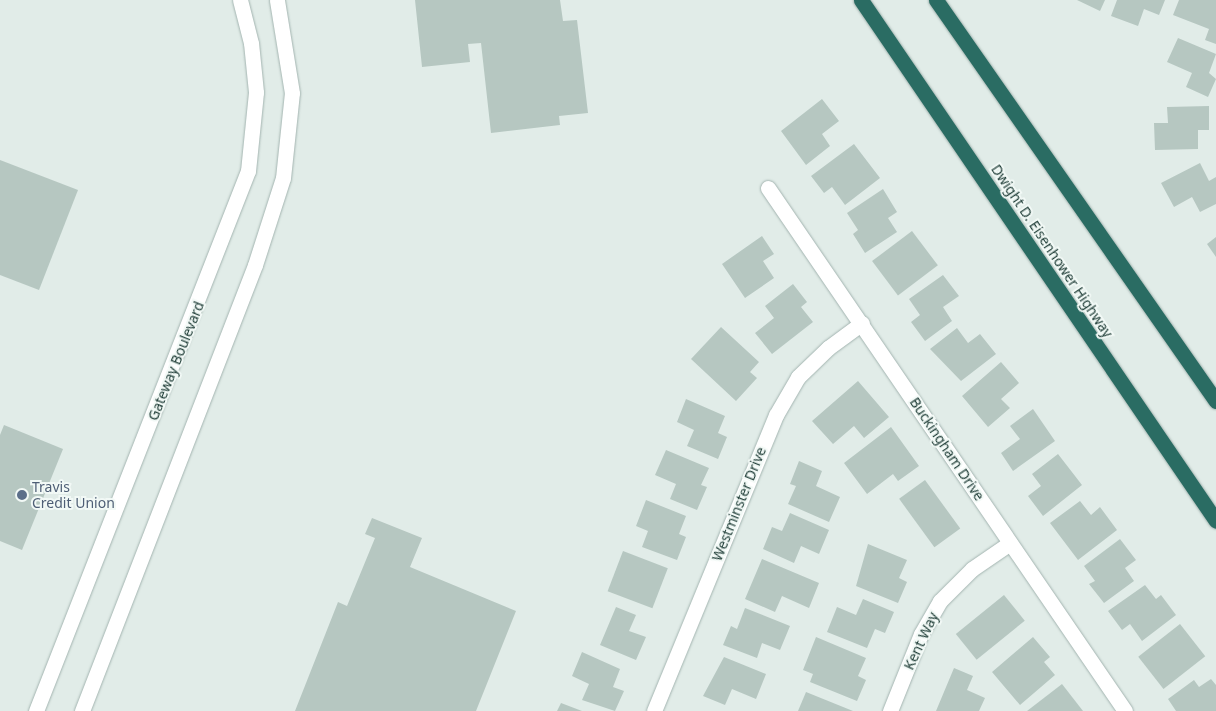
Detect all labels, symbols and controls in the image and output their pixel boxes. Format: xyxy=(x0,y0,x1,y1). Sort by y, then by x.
street label: Dwight D. Eisenhower Highway xyxy=(988,161,1116,341)
street label: Gateway Boulevard xyxy=(144,299,208,423)
street label: Buckingham Drive xyxy=(906,394,988,504)
street label: Westminster Drive xyxy=(708,445,770,563)
place label: Travis Credit Union xyxy=(32,479,115,512)
marker: Travis Credit Union xyxy=(16,489,28,501)
street label: Kent Way xyxy=(900,610,942,672)

